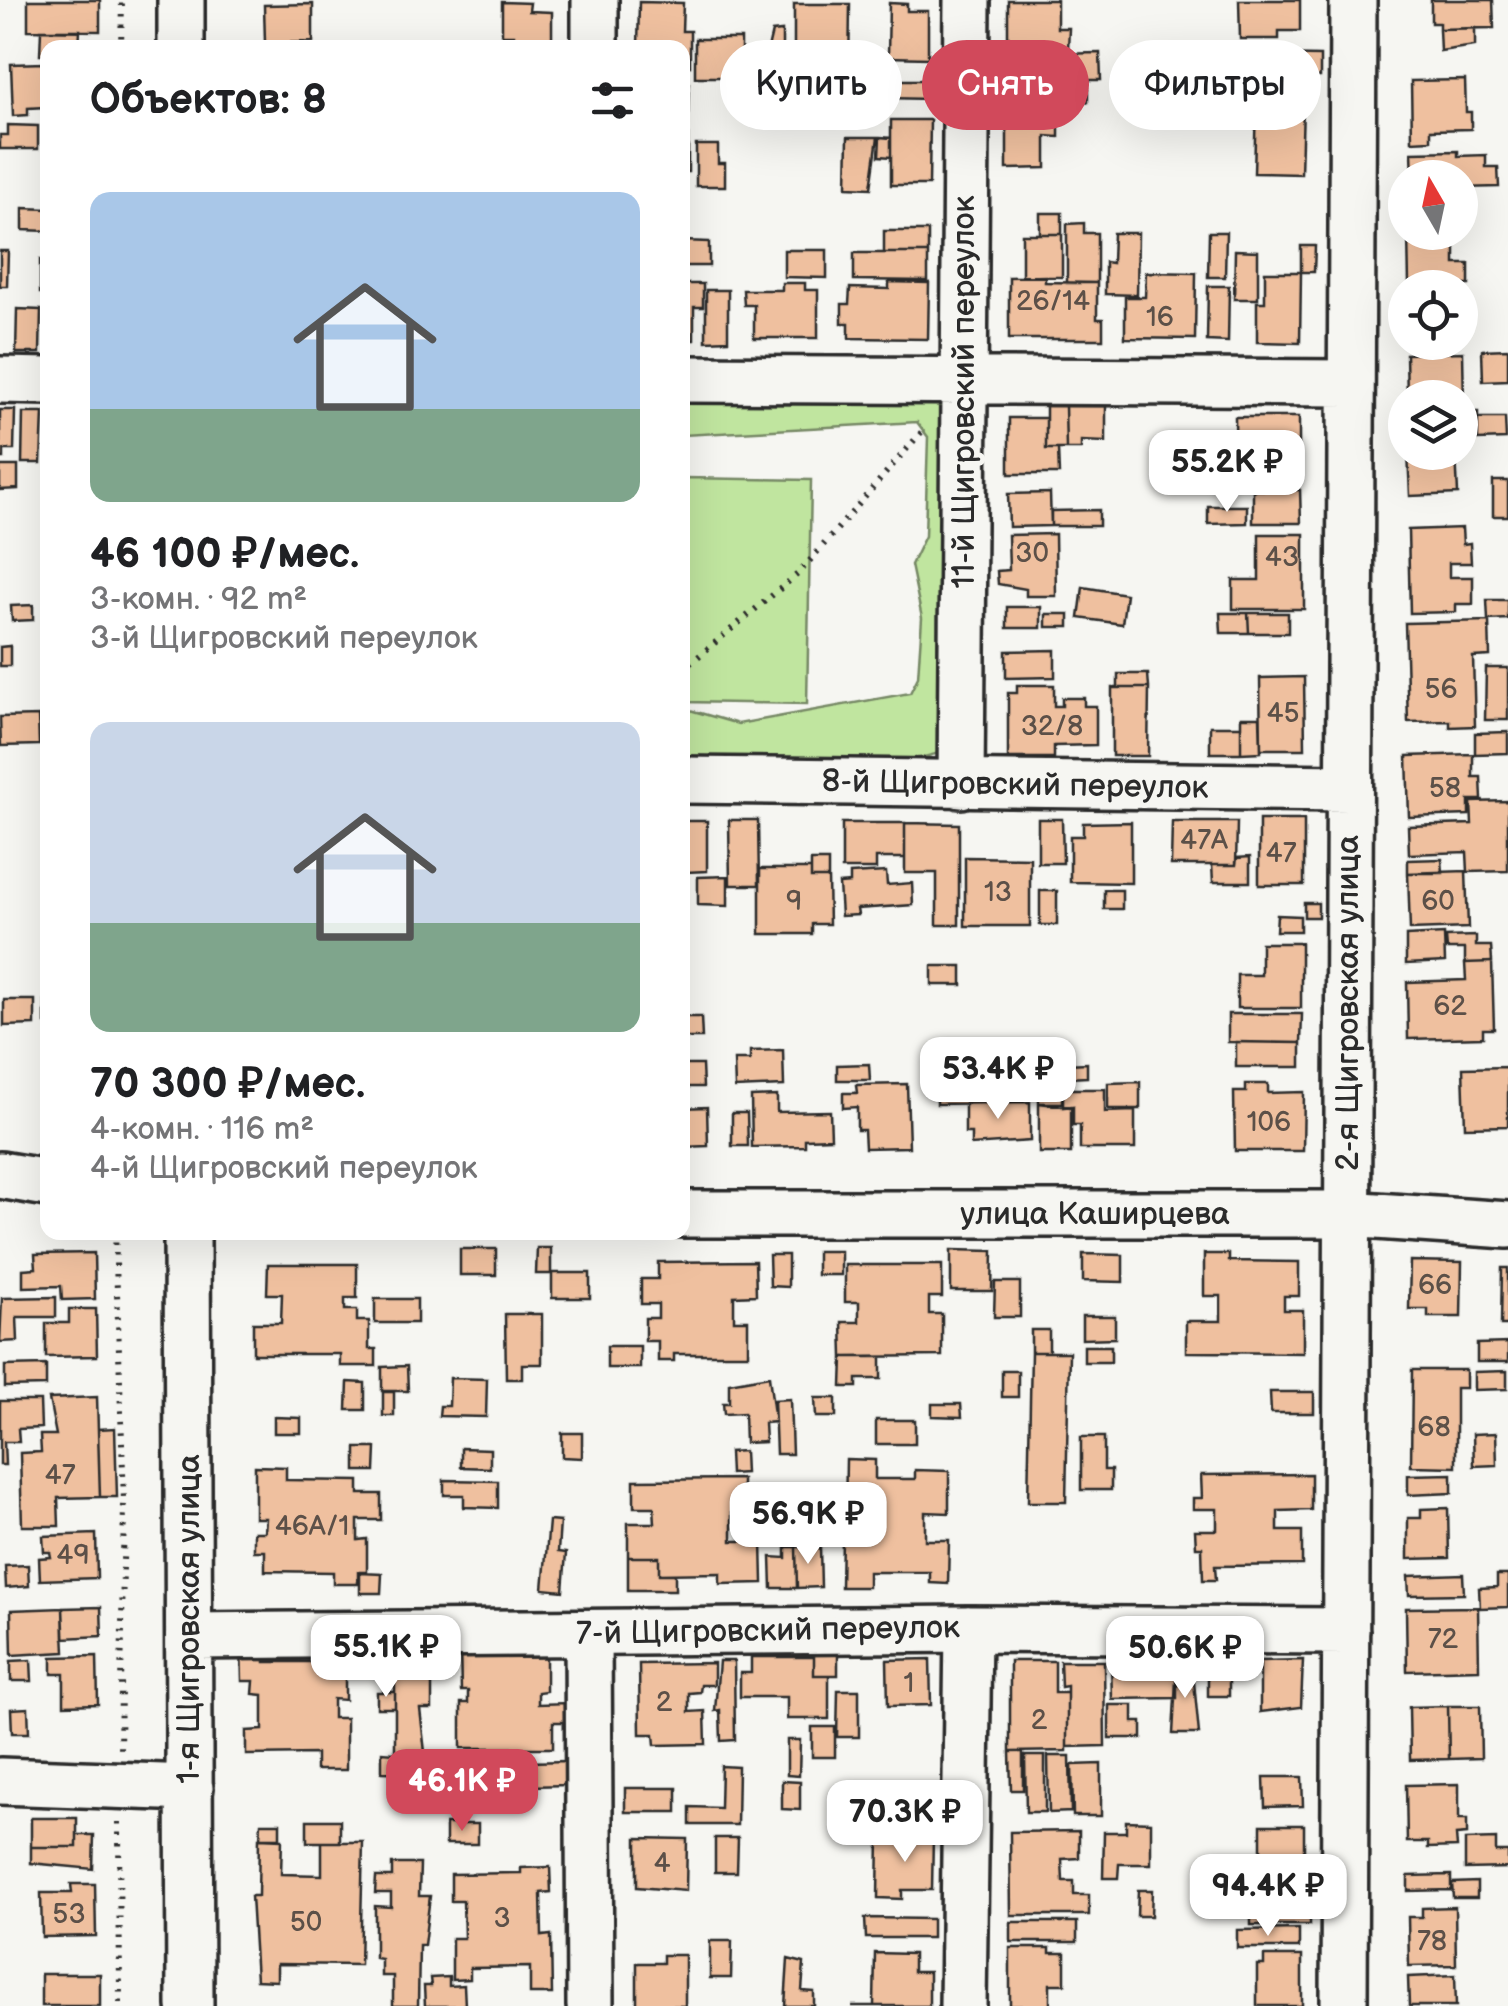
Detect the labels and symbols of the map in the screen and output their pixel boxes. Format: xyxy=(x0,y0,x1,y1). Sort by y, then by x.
north arrow xyxy=(1388,160,1478,250)
street label: 11-й Щигровский переулок xyxy=(945,196,984,588)
house number: 26/14 xyxy=(1016,285,1090,318)
house number: 16 xyxy=(1146,301,1174,334)
pin: 55.2K ₽ xyxy=(1135,430,1319,515)
house number: 30 xyxy=(1015,537,1049,570)
house number: 43 xyxy=(1265,541,1299,574)
house number: 56 xyxy=(1424,673,1458,706)
house number: 45 xyxy=(1266,697,1300,730)
house number: 32/8 xyxy=(1021,710,1083,743)
street label: 8-й Щигровский переулок xyxy=(821,762,1209,808)
house number: 58 xyxy=(1429,772,1461,805)
house number: 47А xyxy=(1180,824,1229,857)
street label: 2-я Щигровская улица xyxy=(1329,835,1368,1171)
house number: 47 xyxy=(1266,837,1297,870)
house number: 13 xyxy=(984,876,1012,909)
house number: 9 xyxy=(786,885,802,918)
house number: 60 xyxy=(1421,885,1455,918)
house number: 62 xyxy=(1433,990,1467,1023)
pin: 53.4K ₽ xyxy=(906,1037,1090,1122)
house number: 106 xyxy=(1247,1106,1291,1139)
street label: улица Каширцева xyxy=(960,1195,1230,1234)
house number: 66 xyxy=(1418,1269,1452,1302)
house number: 68 xyxy=(1417,1411,1451,1444)
street label: 1-я Щигровская улица xyxy=(170,1454,209,1784)
house number: 47 xyxy=(45,1459,76,1492)
pin: 56.9K ₽ xyxy=(716,1482,900,1567)
house number: 46А/1 xyxy=(275,1510,349,1543)
house number: 49 xyxy=(56,1539,90,1572)
street label: 7-й Щигровский переулок xyxy=(576,1608,960,1654)
pin: 55.1K ₽ xyxy=(294,1615,478,1700)
pin: 50.6K ₽ xyxy=(1093,1616,1277,1701)
house number: 72 xyxy=(1428,1623,1459,1656)
house number: 1 xyxy=(904,1667,914,1700)
house number: 2 xyxy=(656,1686,673,1719)
house number: 2 xyxy=(1031,1704,1048,1737)
pin: 46.1K ₽ xyxy=(370,1749,554,1834)
pin: 70.3K ₽ xyxy=(813,1780,997,1865)
house number: 4 xyxy=(653,1847,671,1880)
pin: 94.4K ₽ xyxy=(1176,1854,1360,1939)
house number: 53 xyxy=(52,1898,86,1931)
house number: 3 xyxy=(493,1902,511,1935)
house number: 50 xyxy=(290,1906,322,1939)
house number: 78 xyxy=(1417,1925,1447,1958)

